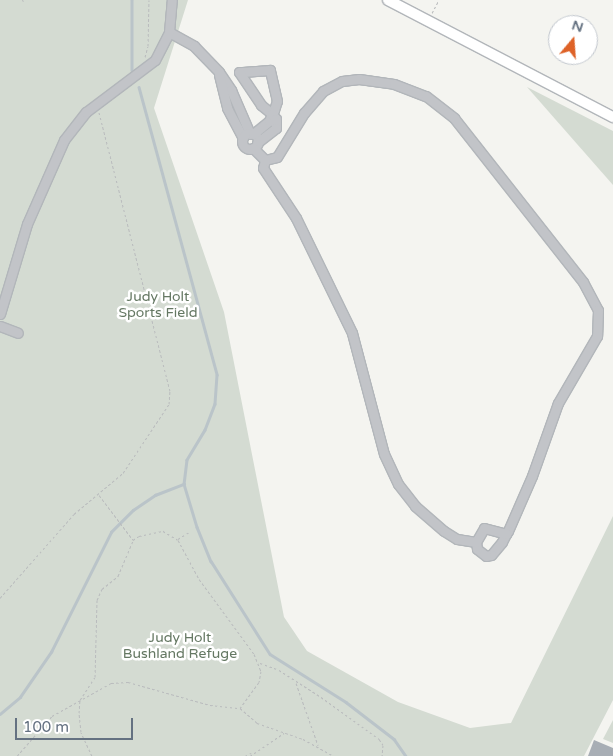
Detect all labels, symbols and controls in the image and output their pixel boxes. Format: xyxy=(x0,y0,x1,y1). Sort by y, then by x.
north arrow xyxy=(548,15,598,65)
text: N xyxy=(570,16,585,36)
park label: Judy Holt Sports Field xyxy=(118,289,198,322)
park label: Judy Holt Bushland Refuge xyxy=(123,630,237,662)
scale bar xyxy=(18,708,135,740)
text: 100 m xyxy=(23,718,69,736)

